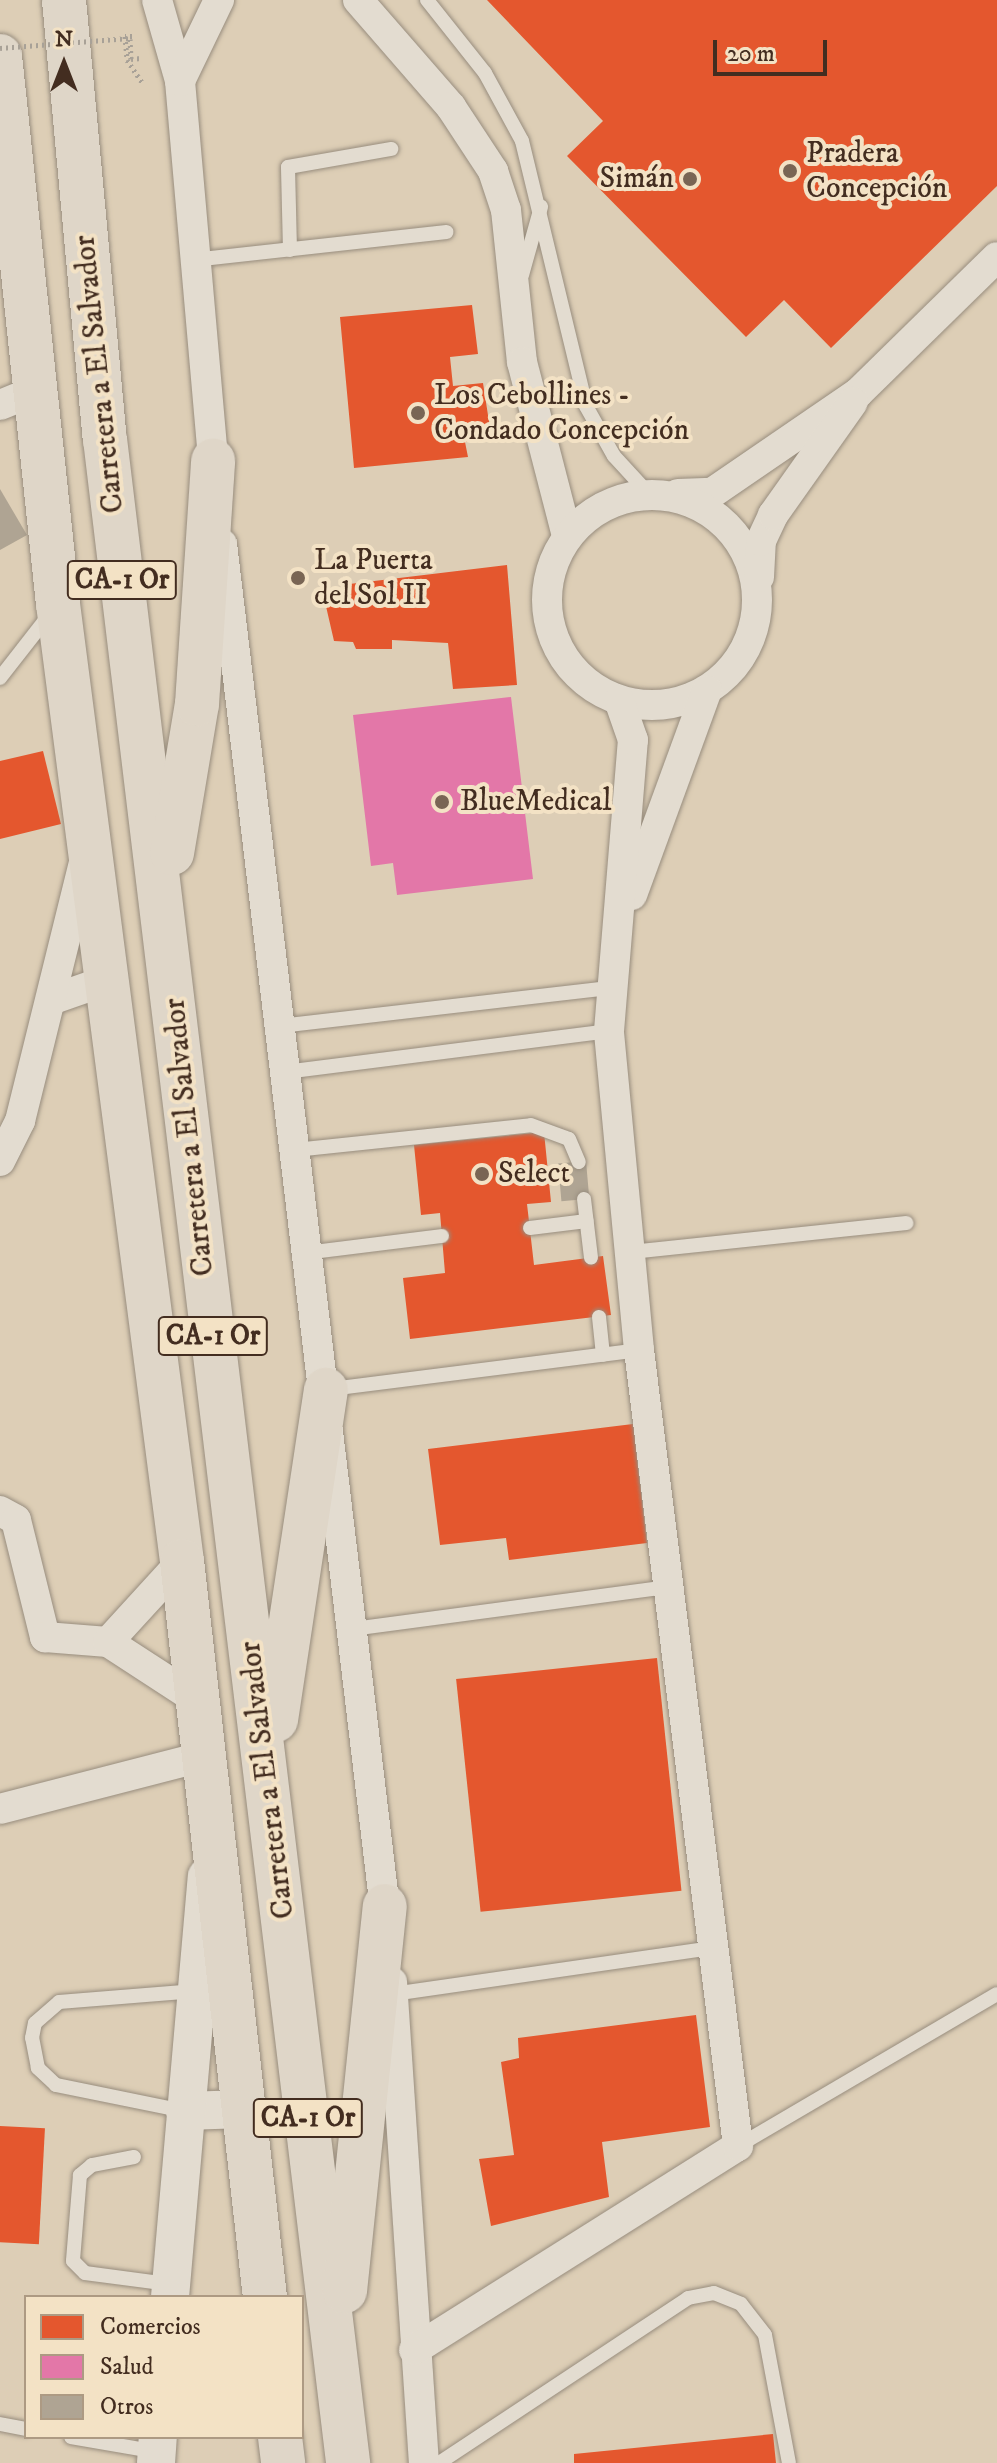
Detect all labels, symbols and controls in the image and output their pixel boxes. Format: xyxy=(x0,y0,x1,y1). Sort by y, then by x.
north arrow xyxy=(24,24,104,104)
scale bar xyxy=(717,24,831,74)
text: N xyxy=(55,26,73,53)
text: 20 m xyxy=(727,39,775,69)
place label: Pradera Concepción xyxy=(806,136,947,206)
place label: Simán xyxy=(600,161,674,197)
marker: Pradera Concepción xyxy=(781,162,799,180)
marker: Simán xyxy=(681,170,699,188)
street label: Carretera a El Salvador xyxy=(67,233,133,515)
place label: Los Cebollines - Condado Concepción xyxy=(434,378,689,448)
marker: Los Cebollines - Condado Concepción xyxy=(409,404,427,422)
place label: La Puerta del Sol II xyxy=(314,543,433,614)
road number: CA-1 Or xyxy=(66,556,178,604)
marker: La Puerta del Sol II xyxy=(289,569,307,587)
place label: BlueMedical xyxy=(460,784,611,820)
marker: BlueMedical xyxy=(431,791,453,813)
street label: Carretera a El Salvador xyxy=(157,996,223,1278)
place label: Select xyxy=(498,1156,570,1192)
marker: Select xyxy=(473,1165,491,1183)
road number: CA-1 Or xyxy=(157,1312,269,1360)
street label: Carretera a El Salvador xyxy=(233,1639,303,1921)
road number: CA-1 Or xyxy=(252,2094,364,2142)
legend xyxy=(24,2295,304,2439)
text: Comercios xyxy=(100,2312,201,2342)
text: Salud xyxy=(100,2352,153,2382)
text: Otros xyxy=(100,2392,153,2422)

